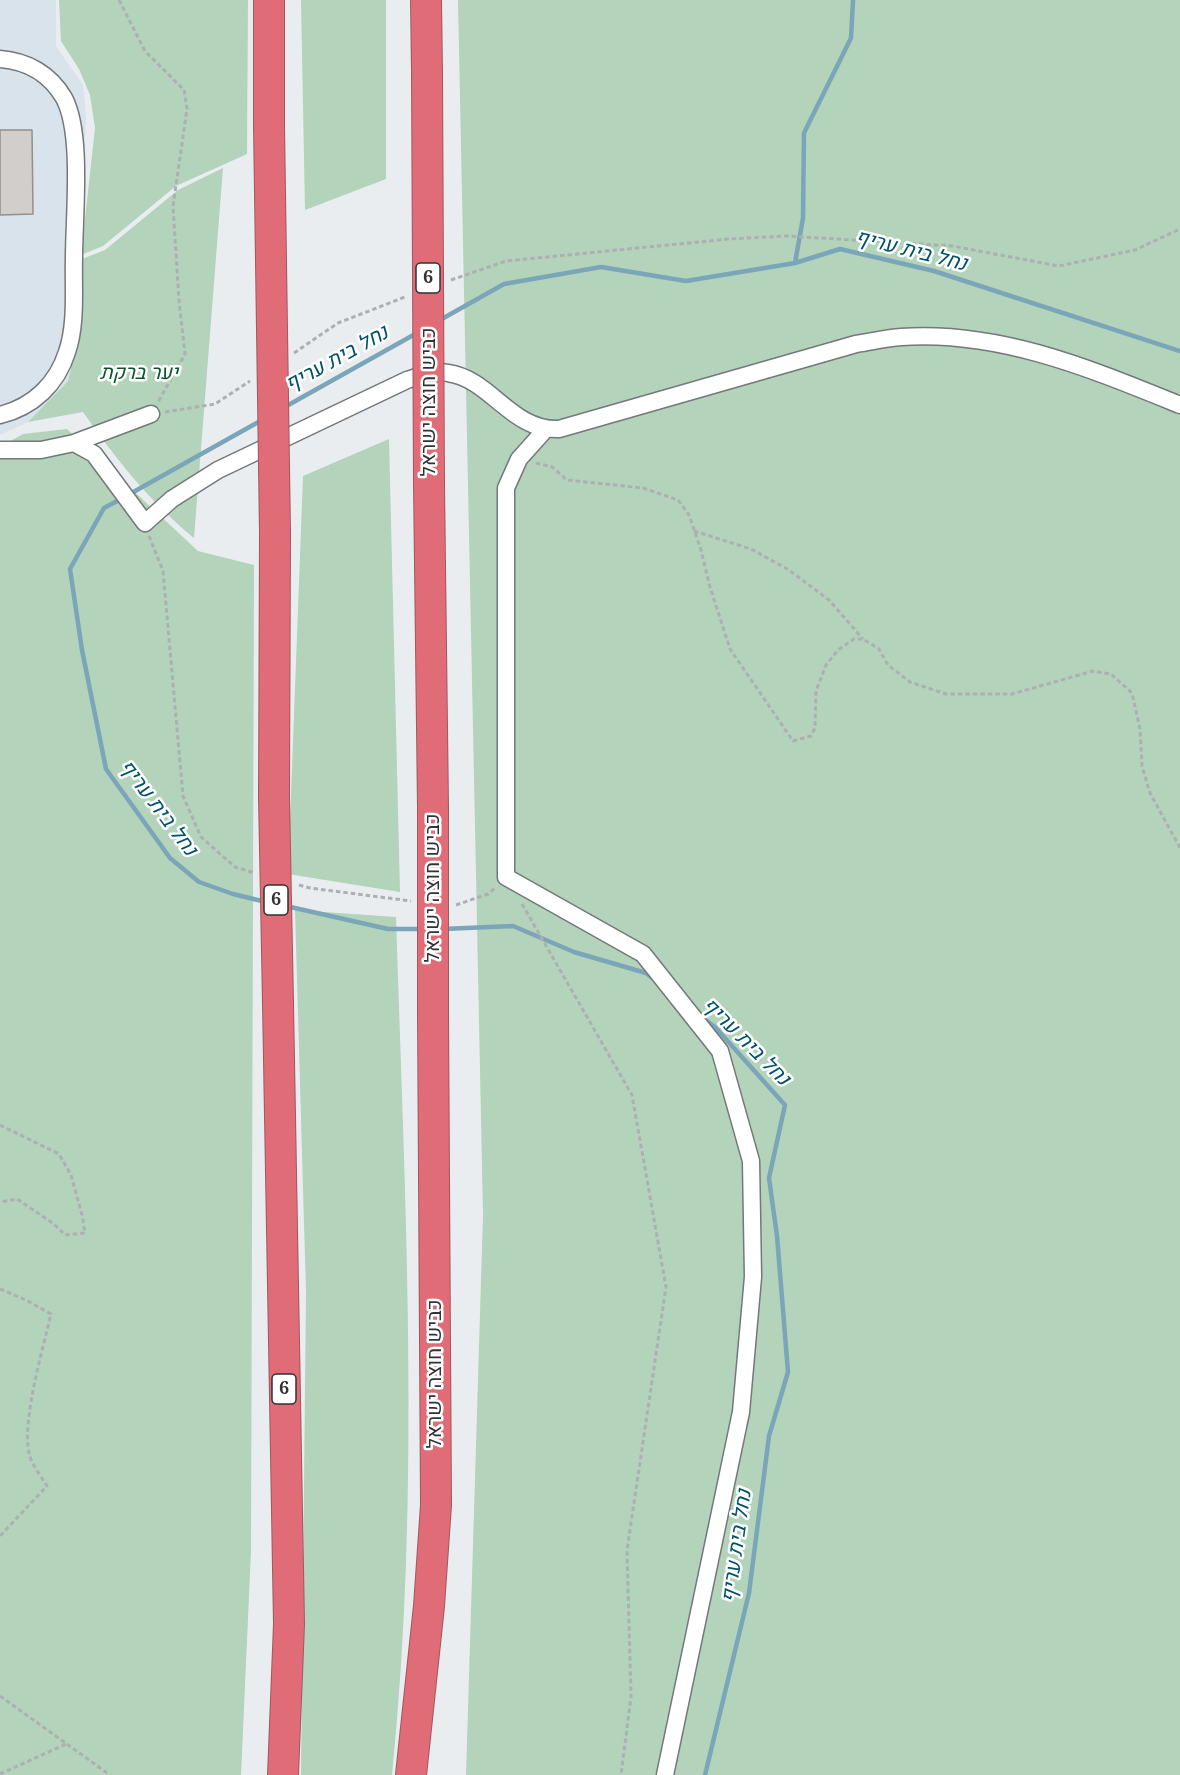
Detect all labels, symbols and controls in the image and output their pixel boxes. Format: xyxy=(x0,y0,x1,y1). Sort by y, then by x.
water label: נחל בית עריף xyxy=(853,225,969,277)
road number: 6 xyxy=(416,263,440,293)
water label: נחל בית עריף xyxy=(281,320,393,398)
street label: כביש חוצה ישראל xyxy=(417,327,441,477)
park label: יער ברקת xyxy=(100,361,178,385)
water label: נחל בית עריף xyxy=(114,755,202,861)
street label: כביש חוצה ישראל xyxy=(421,813,445,963)
road number: 6 xyxy=(264,885,288,915)
water label: נחל בית עריף xyxy=(697,993,795,1091)
street label: כביש חוצה ישראל xyxy=(423,1299,447,1449)
road number: 6 xyxy=(272,1374,296,1404)
water label: נחל בית עריף xyxy=(717,1488,757,1604)

